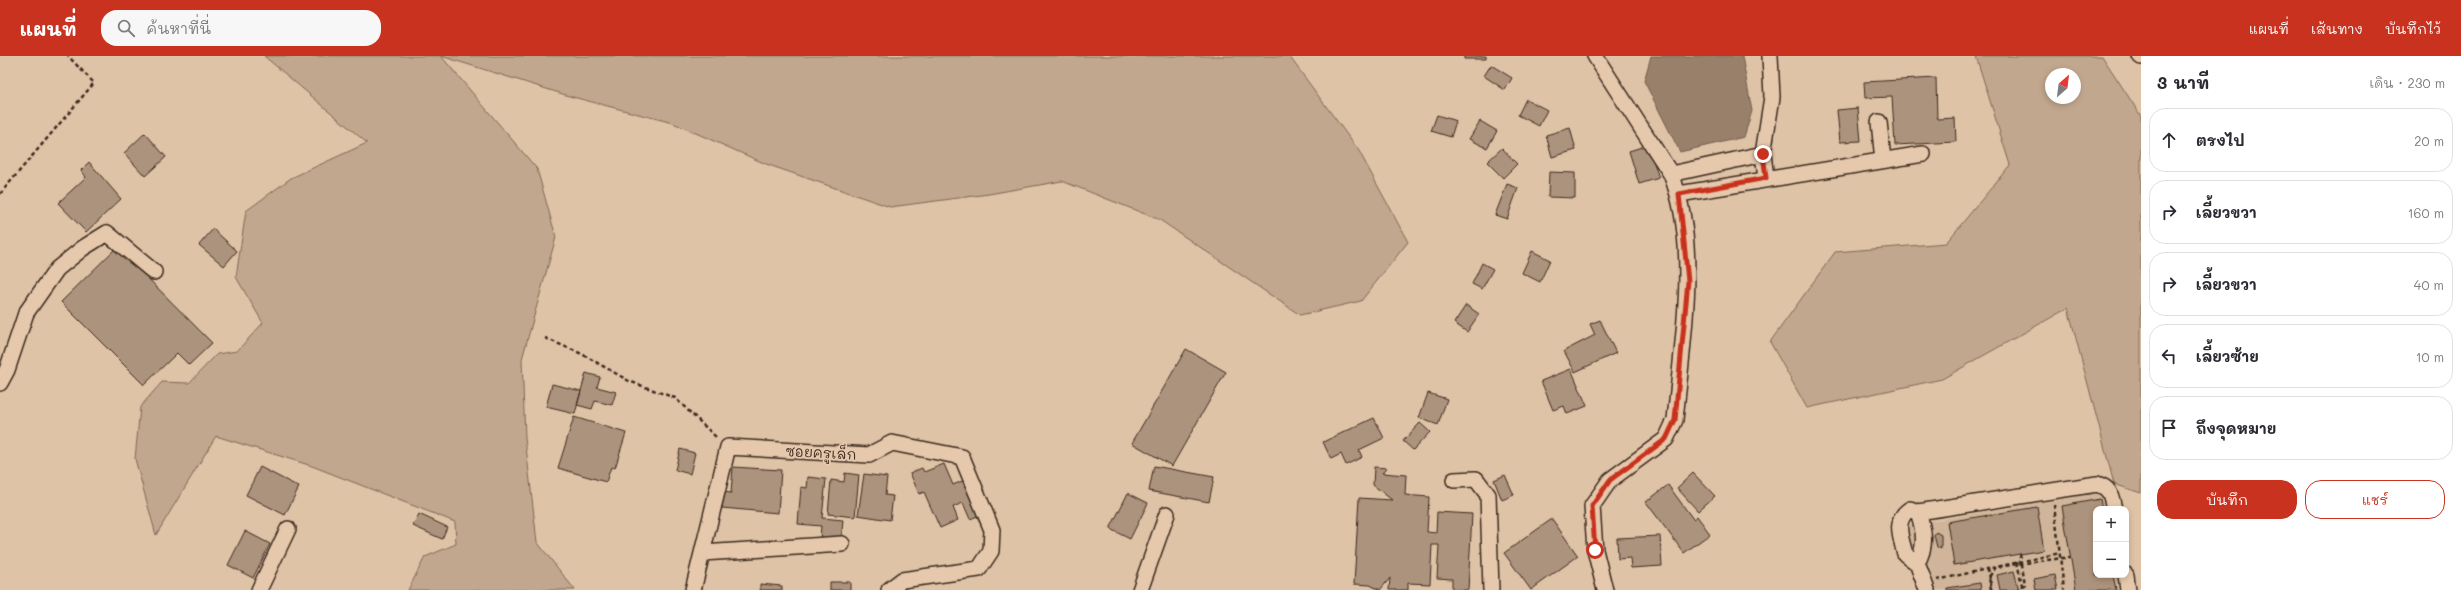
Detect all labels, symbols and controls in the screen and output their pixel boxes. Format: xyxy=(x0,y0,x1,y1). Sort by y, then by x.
search box xyxy=(101,10,381,46)
text: แผนที่ xyxy=(20,16,77,41)
icon: search xyxy=(115,17,137,39)
text: ค้นหาที่นี่ xyxy=(147,18,211,38)
text: แผนที่ xyxy=(2249,19,2289,38)
text: เส้นทาง xyxy=(2311,19,2363,38)
text: บันทึกไว้ xyxy=(2385,19,2441,38)
north arrow xyxy=(2045,68,2081,104)
text: 3 นาที xyxy=(2157,71,2209,93)
text: เดิน · 230 m xyxy=(2369,74,2445,91)
icon: ahead xyxy=(2158,129,2180,151)
text: ตรงไป xyxy=(2196,130,2245,150)
text: 20 m xyxy=(2414,132,2444,149)
route end xyxy=(1754,145,1772,163)
icon: right xyxy=(2158,201,2180,223)
text: เลี้ยวขวา xyxy=(2196,202,2257,222)
text: 160 m xyxy=(2408,204,2444,221)
icon: right xyxy=(2158,273,2180,295)
text: เลี้ยวขวา xyxy=(2196,274,2257,294)
text: 40 m xyxy=(2414,276,2444,293)
icon: left xyxy=(2158,345,2180,367)
text: เลี้ยวซ้าย xyxy=(2196,346,2259,366)
text: 10 m xyxy=(2416,348,2444,365)
icon: arrive xyxy=(2158,417,2180,439)
text: ถึงจุดหมาย xyxy=(2196,418,2276,438)
street label: ซอยครูเล็ก xyxy=(785,441,857,465)
button: บันทึก xyxy=(2157,480,2297,519)
button: แชร์ xyxy=(2305,480,2445,519)
map controls xyxy=(2093,506,2129,578)
button: + xyxy=(2093,506,2129,542)
route start xyxy=(1586,541,1604,559)
button: − xyxy=(2093,542,2129,578)

